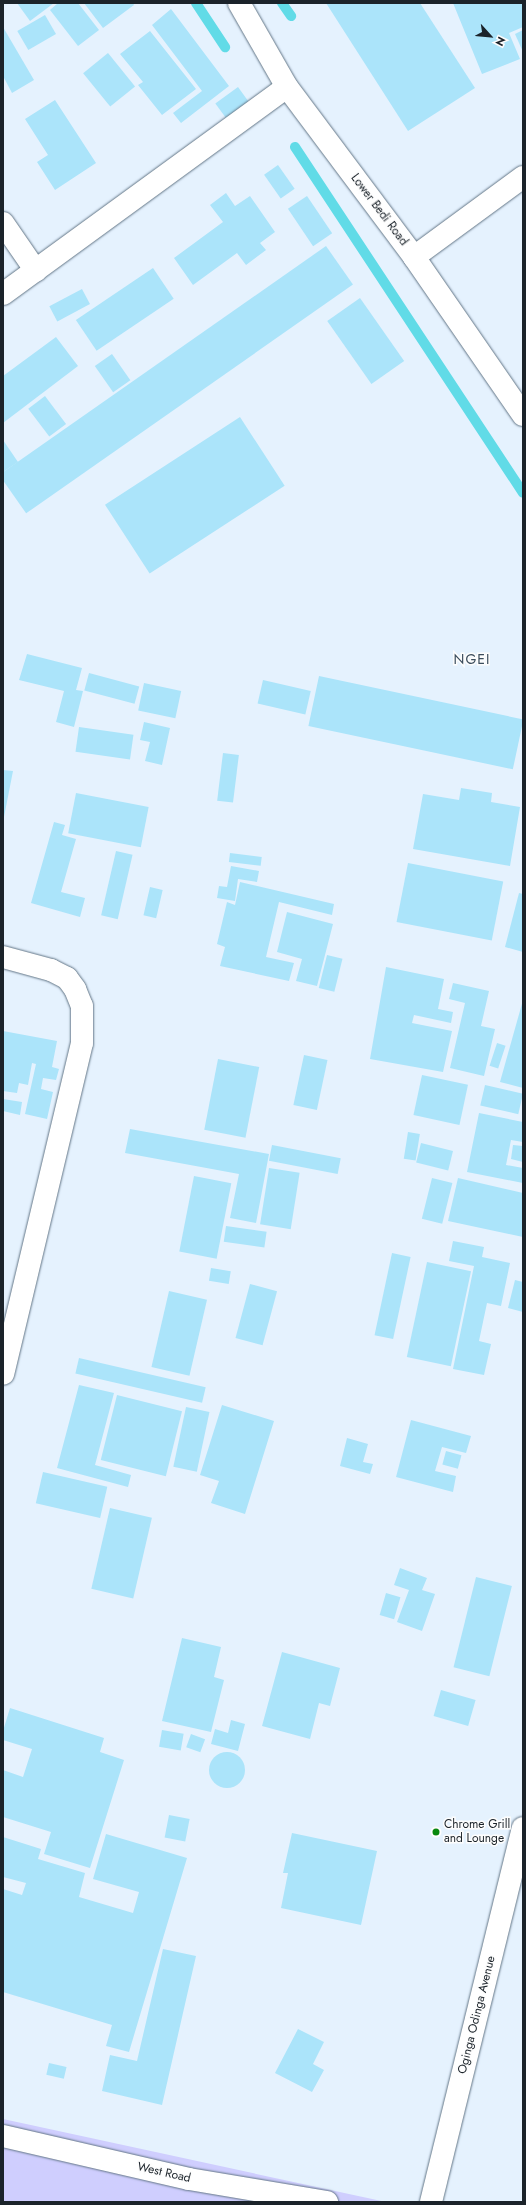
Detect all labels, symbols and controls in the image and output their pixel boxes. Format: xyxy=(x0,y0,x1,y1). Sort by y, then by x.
north arrow xyxy=(470,16,510,56)
text: N xyxy=(492,34,510,49)
street label: Lower Bedi Road xyxy=(347,171,411,249)
district label: NGEI xyxy=(454,651,490,667)
place label: Chrome Grill and Lounge xyxy=(444,1818,510,1846)
marker: Chrome Grill and Lounge xyxy=(431,1827,441,1837)
street label: Oginga Odinga Avenue xyxy=(455,1954,499,2076)
street label: West Road xyxy=(136,2160,192,2186)

